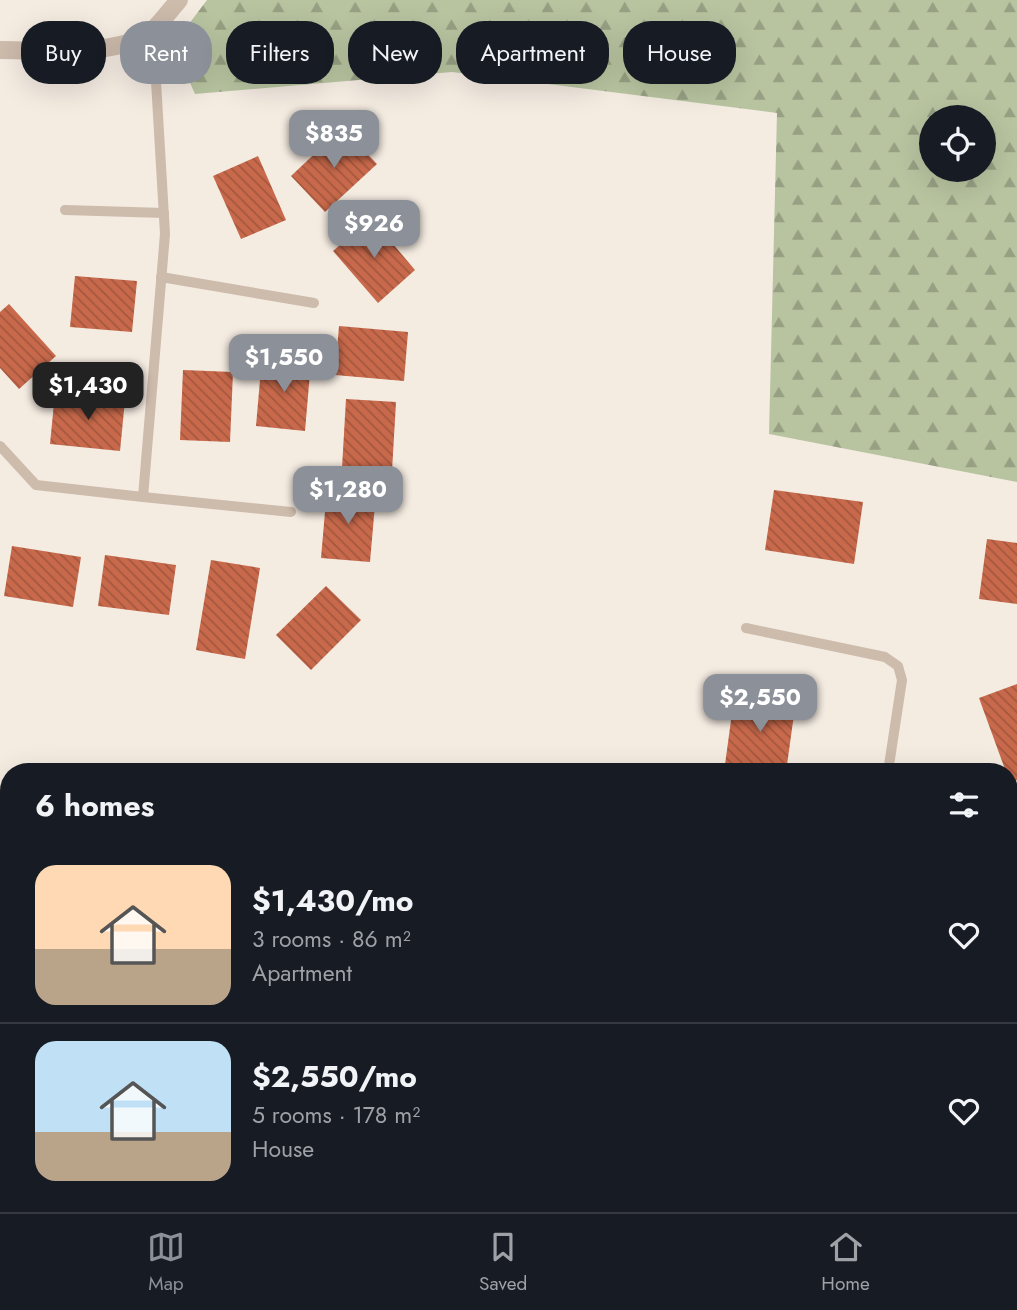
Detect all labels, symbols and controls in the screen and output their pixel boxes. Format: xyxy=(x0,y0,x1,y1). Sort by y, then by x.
chip: Buy xyxy=(21,21,106,84)
chip: Rent xyxy=(120,21,212,84)
chip: Filters xyxy=(226,21,334,84)
chip: New xyxy=(348,21,442,84)
chip: Apartment xyxy=(456,21,609,84)
chip: House xyxy=(623,21,736,84)
map controls xyxy=(919,105,996,182)
button: locate xyxy=(919,105,996,182)
pin: $835 xyxy=(293,110,375,170)
text: $835 xyxy=(305,116,363,150)
pin: $926 xyxy=(333,201,415,260)
text: $926 xyxy=(344,206,404,240)
pin: $1,550 xyxy=(227,334,341,394)
text: $1,550 xyxy=(245,340,323,374)
pin: $1,430 xyxy=(31,362,145,422)
text: $1,430 xyxy=(48,368,128,402)
pin: $1,280 xyxy=(291,466,405,526)
text: $1,280 xyxy=(309,472,387,506)
pin: $2,550 xyxy=(703,674,817,734)
text: $2,550 xyxy=(719,680,801,714)
text: 6 homes xyxy=(35,784,154,827)
icon: filters xyxy=(945,786,983,824)
text: $1,430/mo xyxy=(252,879,414,922)
icon: home xyxy=(91,893,175,977)
icon: heart xyxy=(945,916,983,954)
text: 3 rooms · 86 m² xyxy=(252,922,411,956)
text: Apartment xyxy=(252,956,352,990)
text: $2,550/mo xyxy=(252,1055,417,1098)
icon: home xyxy=(91,1069,175,1153)
icon: heart xyxy=(945,1092,983,1130)
text: 5 rooms · 178 m² xyxy=(252,1098,420,1132)
text: House xyxy=(252,1132,314,1166)
tab: Map xyxy=(147,1228,185,1297)
tab: Saved xyxy=(479,1228,527,1297)
tab: Home xyxy=(821,1228,870,1297)

